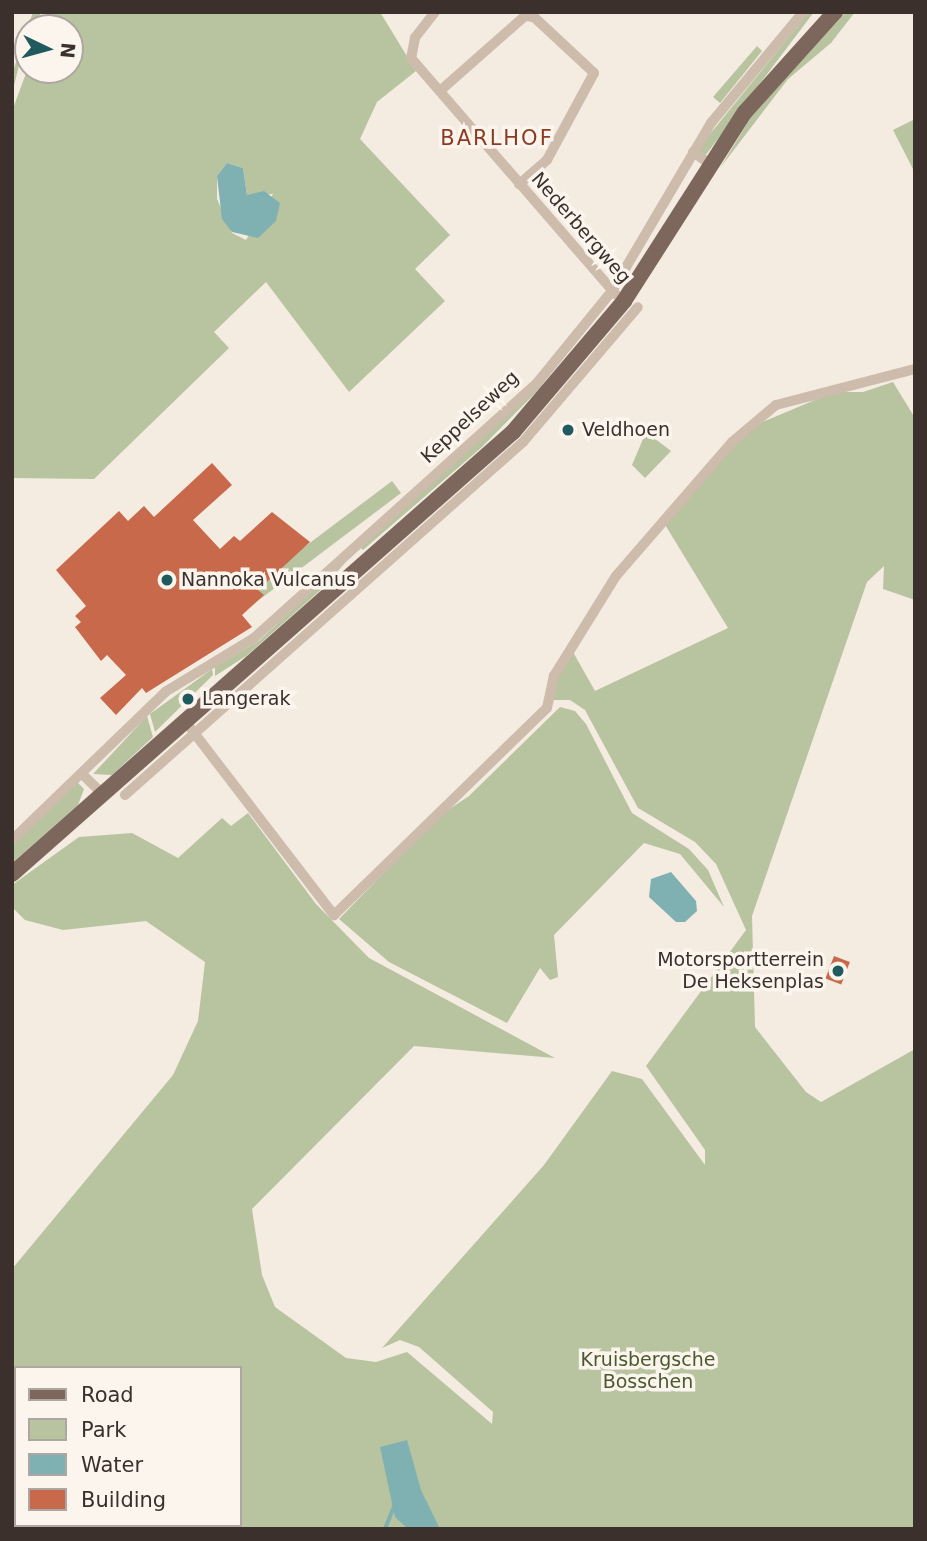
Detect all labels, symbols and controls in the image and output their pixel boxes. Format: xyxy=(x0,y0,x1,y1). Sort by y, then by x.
north arrow xyxy=(14,14,84,84)
text: N xyxy=(56,42,80,60)
district label: BARLHOF xyxy=(441,125,553,151)
street label: Nederbergweg xyxy=(526,168,636,288)
street label: Keppelseweg xyxy=(416,366,524,468)
place label: Veldhoen xyxy=(582,419,670,441)
marker: Veldhoen xyxy=(560,422,576,438)
place label: Nannoka Vulcanus xyxy=(181,569,356,591)
marker: Nannoka Vulcanus xyxy=(159,572,175,588)
place label: Langerak xyxy=(202,688,290,710)
marker: Langerak xyxy=(180,691,196,707)
place label: Motorsportterrein De Heksenplas xyxy=(657,949,824,993)
marker: Motorsportterrein De Heksenplas xyxy=(830,963,846,979)
park label: Kruisbergsche Bosschen xyxy=(581,1349,715,1393)
legend xyxy=(14,1366,242,1527)
text: Road xyxy=(81,1383,134,1407)
text: Park xyxy=(81,1418,126,1442)
text: Water xyxy=(81,1453,143,1477)
text: Building xyxy=(81,1488,166,1512)

